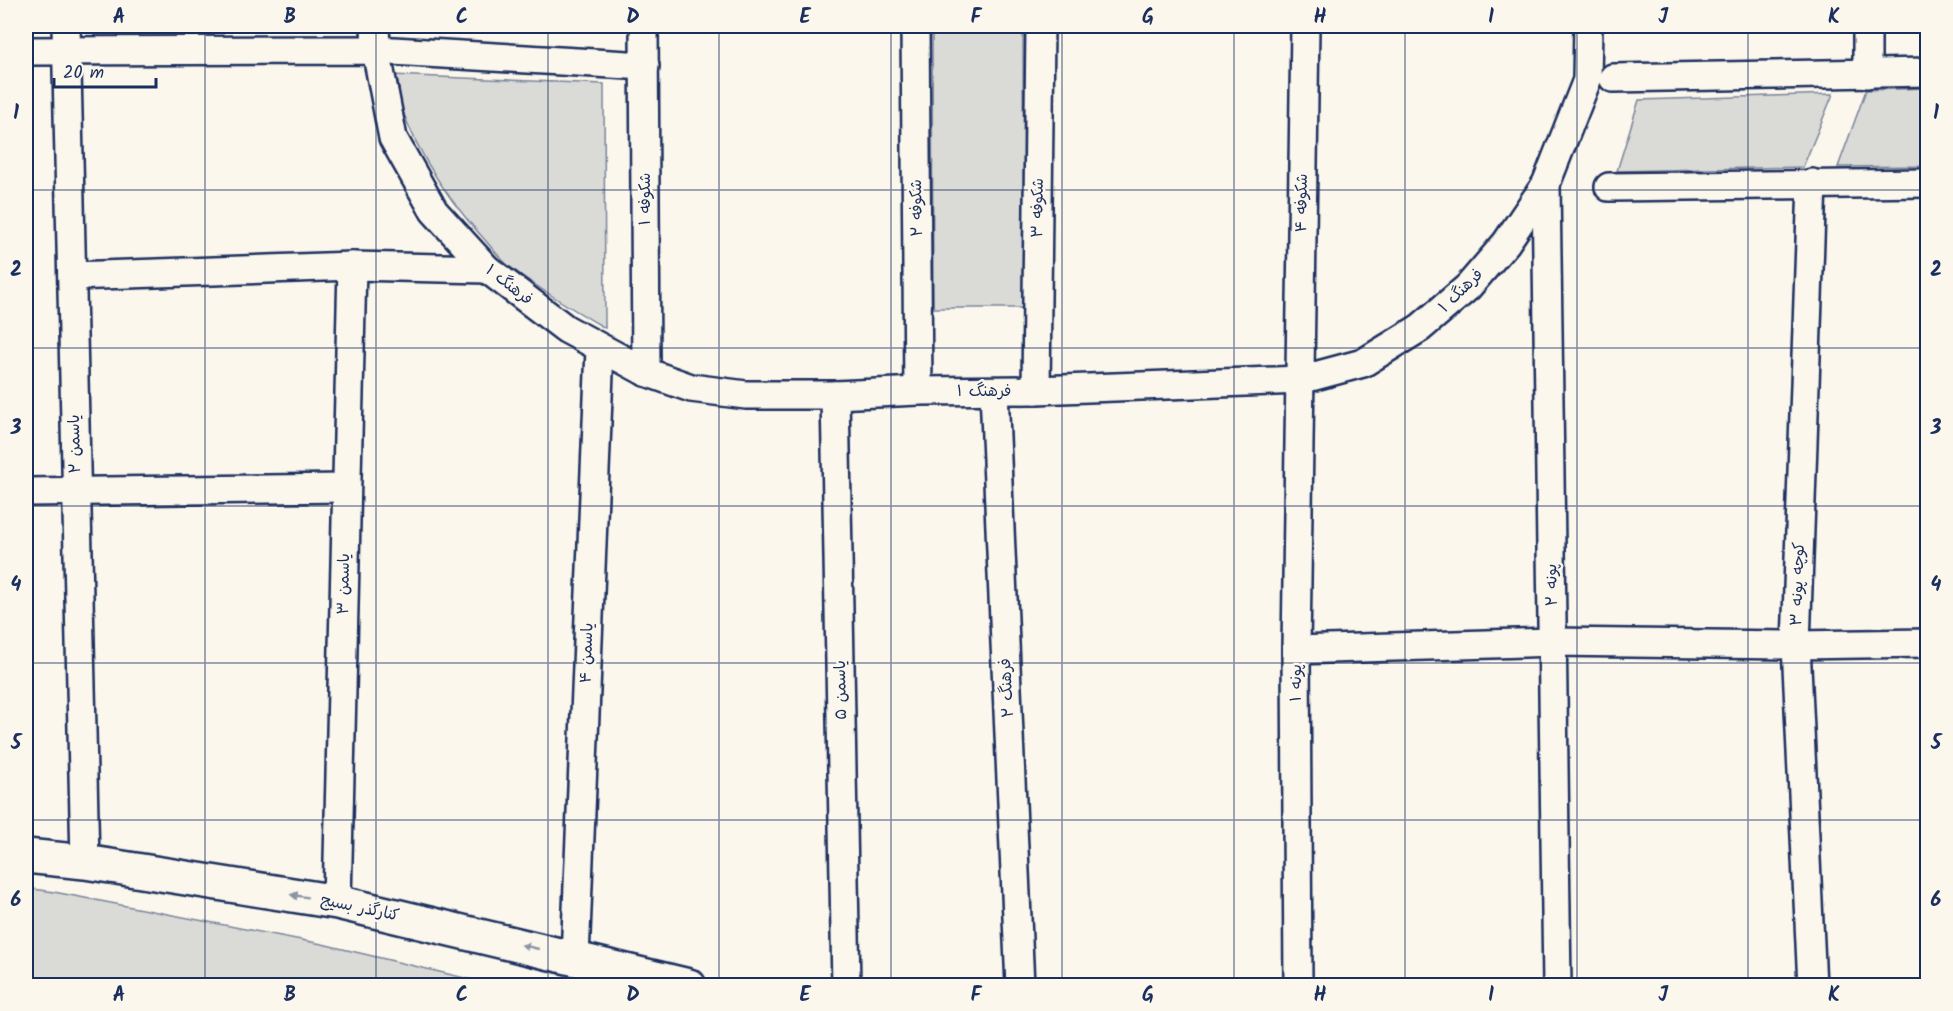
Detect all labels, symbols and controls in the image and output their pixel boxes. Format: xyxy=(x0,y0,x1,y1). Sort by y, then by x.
text: A xyxy=(113,2,125,34)
text: B xyxy=(284,2,296,34)
text: C xyxy=(456,2,468,34)
text: D xyxy=(626,2,640,34)
text: E xyxy=(799,2,811,34)
text: F xyxy=(971,2,983,34)
text: G xyxy=(1142,2,1154,34)
text: H xyxy=(1313,2,1327,34)
text: I xyxy=(1488,2,1494,34)
text: J xyxy=(1658,2,1669,34)
text: K xyxy=(1828,2,1840,34)
scale bar xyxy=(54,51,156,89)
text: 20 m xyxy=(63,59,104,88)
text: 1 xyxy=(13,98,19,130)
text: 1 xyxy=(1933,98,1939,130)
street label: شکوفه ۱ xyxy=(633,173,658,225)
street label: شکوفه ۴ xyxy=(1289,173,1315,233)
street label: شکوفه ۳ xyxy=(1025,178,1051,238)
street label: شکوفه ۲ xyxy=(904,179,930,237)
text: 2 xyxy=(10,255,22,287)
text: 2 xyxy=(1930,255,1942,287)
street label: فرهنگ ۱ xyxy=(480,258,538,312)
street label: فرهنگ ۱ xyxy=(1433,263,1489,319)
street label: فرهنگ ۱ xyxy=(957,379,1011,404)
text: 3 xyxy=(10,413,22,445)
text: 3 xyxy=(1930,413,1942,445)
street label: یاسمن ۲ xyxy=(62,414,88,474)
street label: کوچه پونه ۳ xyxy=(1784,541,1812,626)
street label: یاسمن ۳ xyxy=(331,553,357,615)
street label: پونه ۲ xyxy=(1539,563,1565,607)
text: 4 xyxy=(11,570,22,602)
text: 4 xyxy=(1931,570,1942,602)
street label: یاسمن ۴ xyxy=(573,622,601,684)
street label: فرهنگ ۲ xyxy=(993,658,1021,718)
street label: یاسمن ۵ xyxy=(828,660,854,720)
street label: پونه ۱ xyxy=(1284,664,1309,702)
text: 5 xyxy=(10,728,23,760)
text: 5 xyxy=(1930,728,1943,760)
text: 6 xyxy=(11,885,22,917)
text: 6 xyxy=(1931,885,1942,917)
street label: کنارگذر بسیج xyxy=(318,887,402,929)
one-way arrow xyxy=(289,891,308,900)
one-way arrow xyxy=(521,942,539,952)
text: A xyxy=(113,980,125,1011)
text: B xyxy=(284,980,296,1011)
text: C xyxy=(456,980,468,1011)
text: D xyxy=(626,980,640,1011)
text: E xyxy=(799,980,811,1011)
text: F xyxy=(971,980,983,1011)
text: G xyxy=(1142,980,1154,1011)
text: H xyxy=(1313,980,1327,1011)
text: I xyxy=(1488,980,1494,1011)
text: J xyxy=(1658,980,1669,1011)
text: K xyxy=(1828,980,1840,1011)

